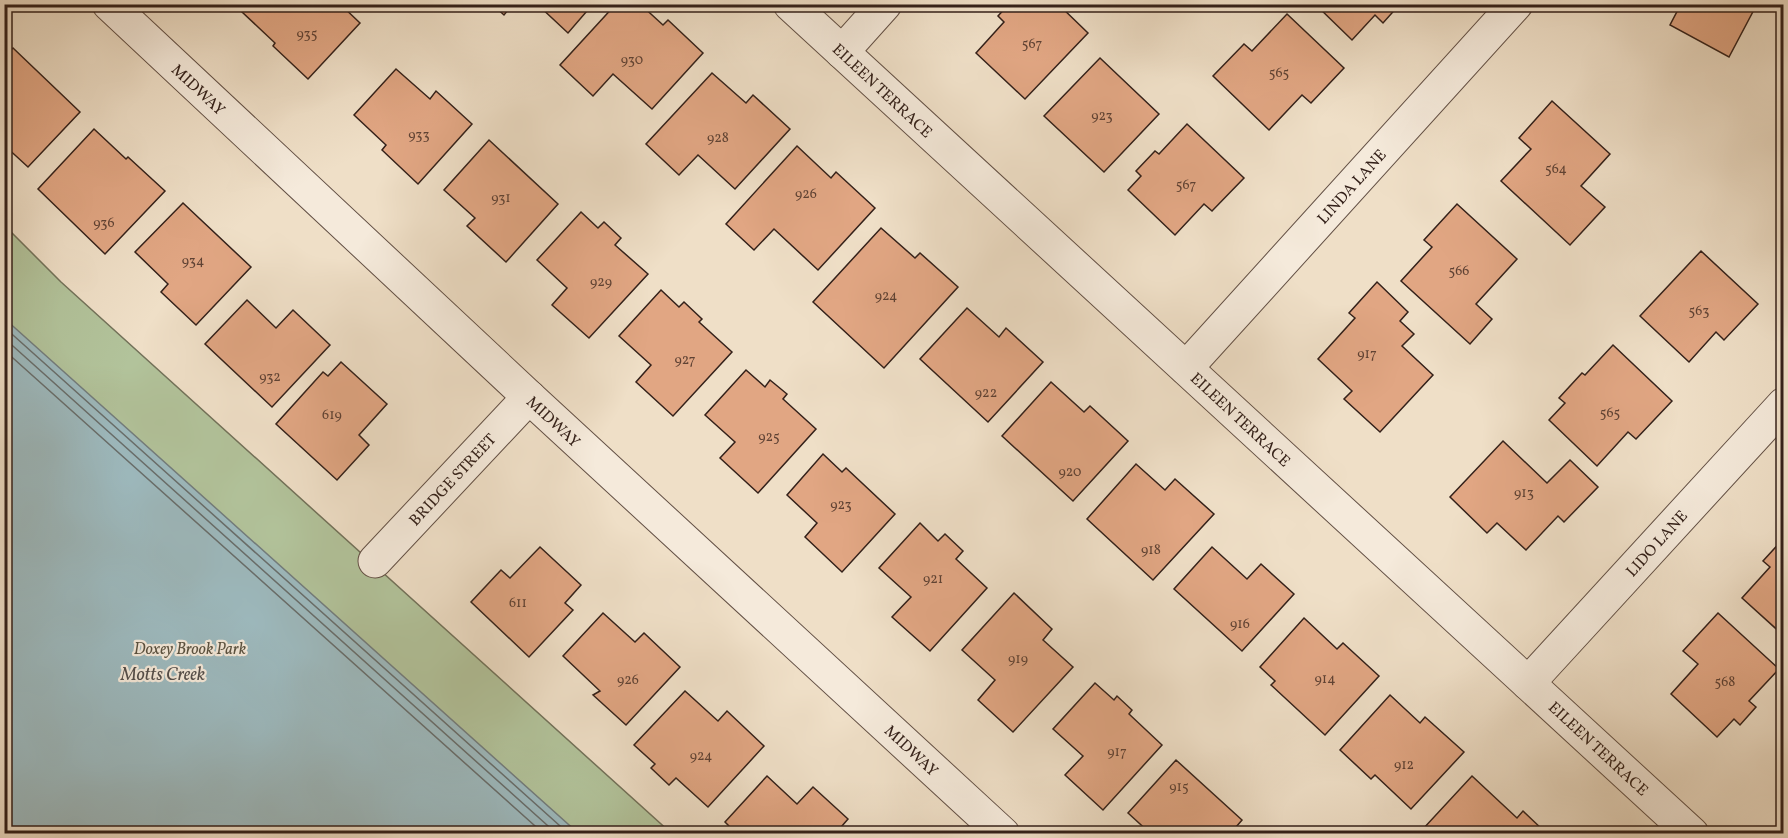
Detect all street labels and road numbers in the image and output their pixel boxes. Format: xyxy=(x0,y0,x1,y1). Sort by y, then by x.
street label: EILEEN TERRACE xyxy=(827,39,937,144)
street label: MIDWAY xyxy=(166,60,229,121)
street label: LINDA LANE xyxy=(1313,145,1392,230)
street label: EILEEN TERRACE xyxy=(1185,368,1295,473)
street label: MIDWAY xyxy=(521,392,584,453)
street label: BRIDGE STREET xyxy=(405,429,502,531)
street label: LIDO LANE xyxy=(1622,506,1693,583)
street label: EILEEN TERRACE xyxy=(1543,697,1653,802)
street label: MIDWAY xyxy=(879,721,942,782)

